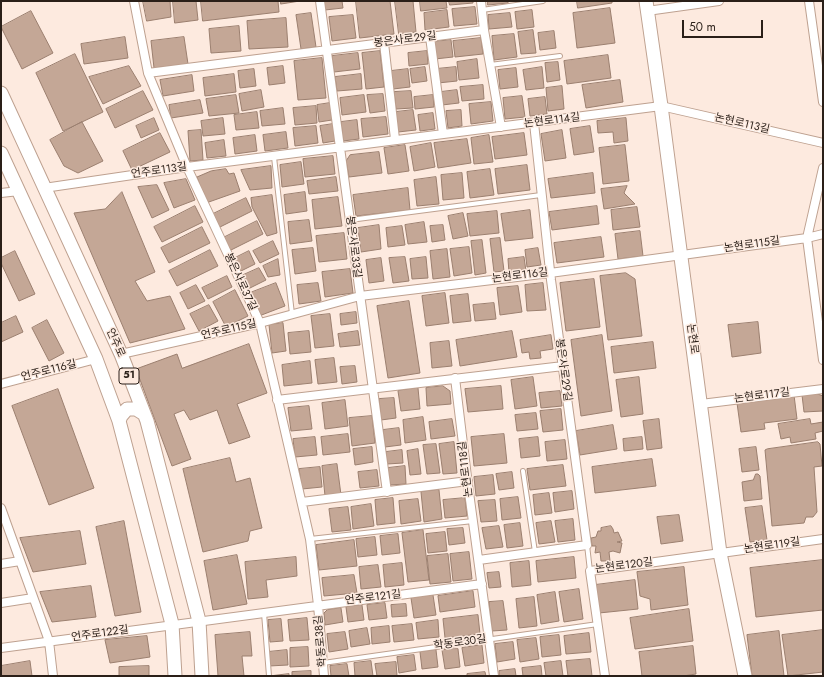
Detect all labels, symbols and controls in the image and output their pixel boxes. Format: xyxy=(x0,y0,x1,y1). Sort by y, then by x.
scale bar xyxy=(684,12,765,38)
text: 50 m xyxy=(689,18,716,36)
street label: 봉은사로29길 xyxy=(373,30,437,50)
street label: 논현로114길 xyxy=(523,111,581,131)
street label: 논현로113길 xyxy=(713,111,771,137)
street label: 언주로113길 xyxy=(130,161,188,181)
street label: 봉은사로33길 xyxy=(343,215,363,279)
street label: 논현로115길 xyxy=(723,235,781,255)
street label: 봉은사로37길 xyxy=(221,251,259,313)
street label: 논현로116길 xyxy=(491,266,549,286)
street label: 언주로115길 xyxy=(200,317,258,343)
street label: 논현로 xyxy=(683,323,701,355)
street label: 언주로 xyxy=(103,326,127,360)
street label: 봉은사로29길 xyxy=(552,338,574,402)
street label: 언주로116길 xyxy=(20,358,78,384)
road number: 51 xyxy=(119,368,139,384)
street label: 논현로117길 xyxy=(733,386,791,406)
street label: 논현로118길 xyxy=(456,440,476,498)
street label: 논현로119길 xyxy=(743,536,801,556)
street label: 논현로120길 xyxy=(594,556,654,576)
street label: 언주로121길 xyxy=(344,588,402,608)
street label: 학동로38길 xyxy=(312,614,330,668)
street label: 언주로122길 xyxy=(70,623,130,645)
street label: 학동로30길 xyxy=(433,633,487,653)

